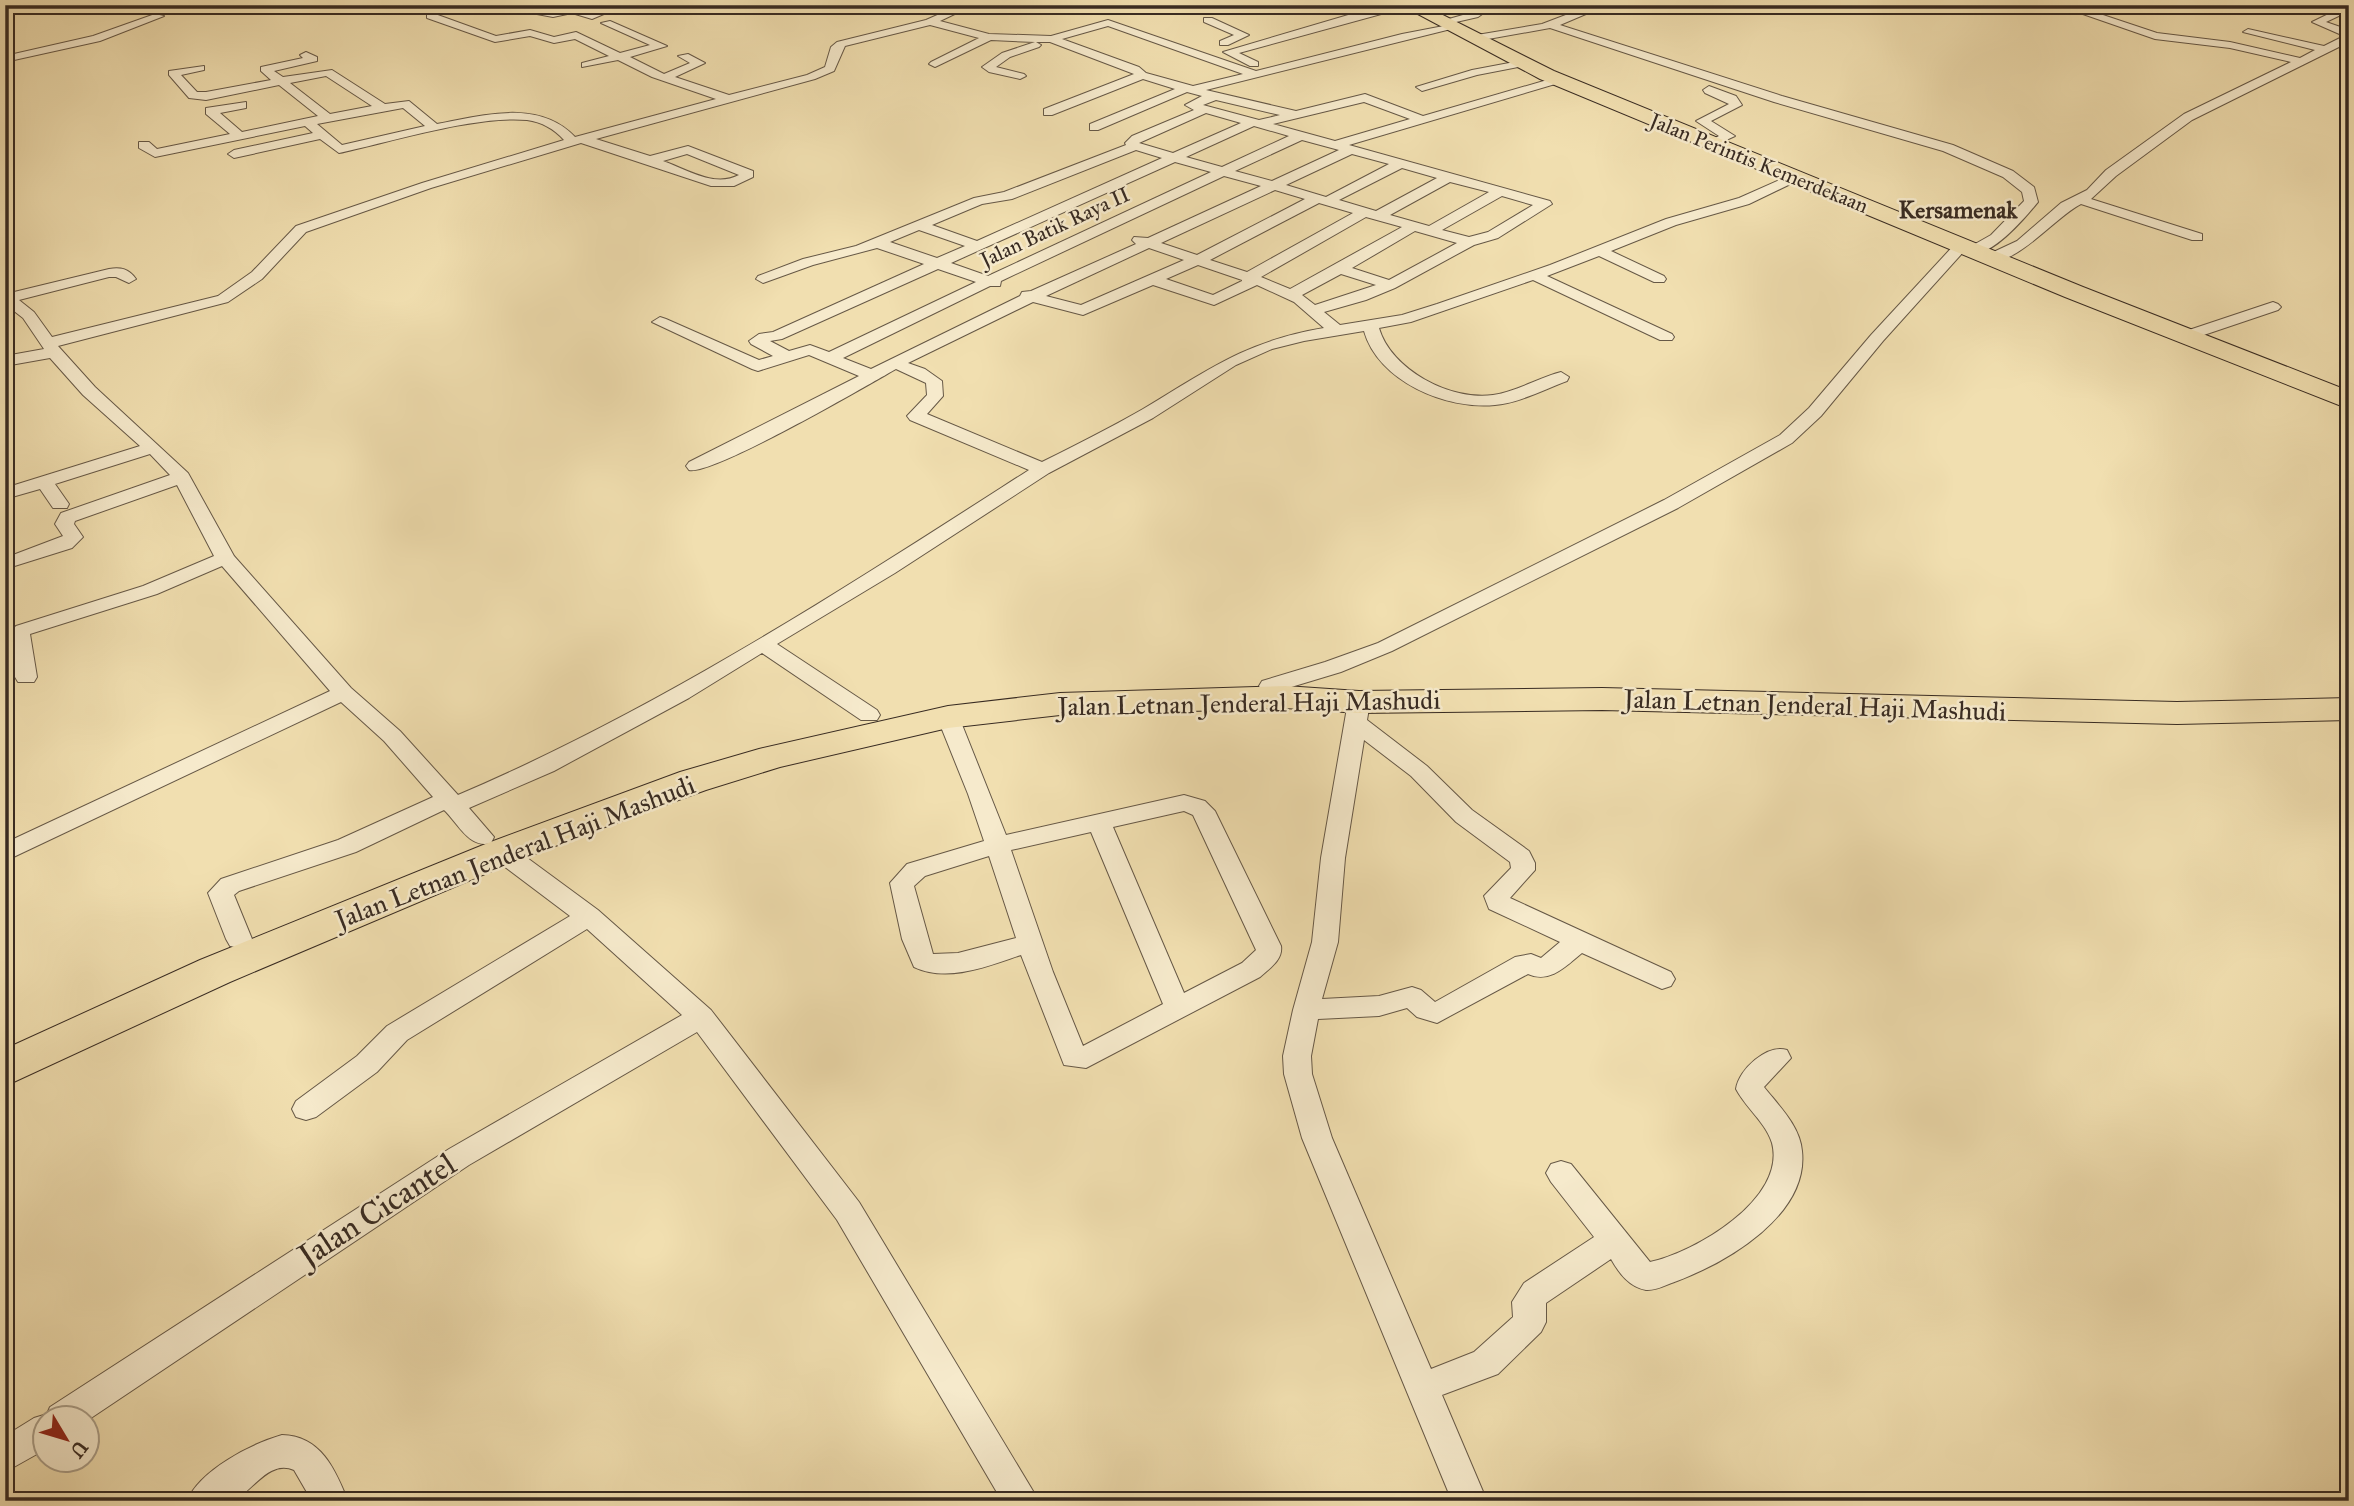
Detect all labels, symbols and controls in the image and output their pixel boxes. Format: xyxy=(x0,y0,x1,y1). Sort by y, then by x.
street label: Jalan Perintis Kemerdekaan xyxy=(1644,106,1872,219)
street label: Jalan Batik Raya II xyxy=(974,181,1134,274)
district label: Kersamenak xyxy=(1898,195,2018,225)
street label: Jalan Letnan Jenderal Haji Mashudi xyxy=(1620,682,2007,728)
street label: Jalan Letnan Jenderal Haji Mashudi xyxy=(1054,684,1441,722)
street label: Jalan Letnan Jenderal Haji Mashudi xyxy=(328,768,699,937)
street label: Jalan Cicantel xyxy=(288,1144,463,1277)
north arrow xyxy=(32,1404,102,1474)
text: U xyxy=(65,1436,93,1463)

